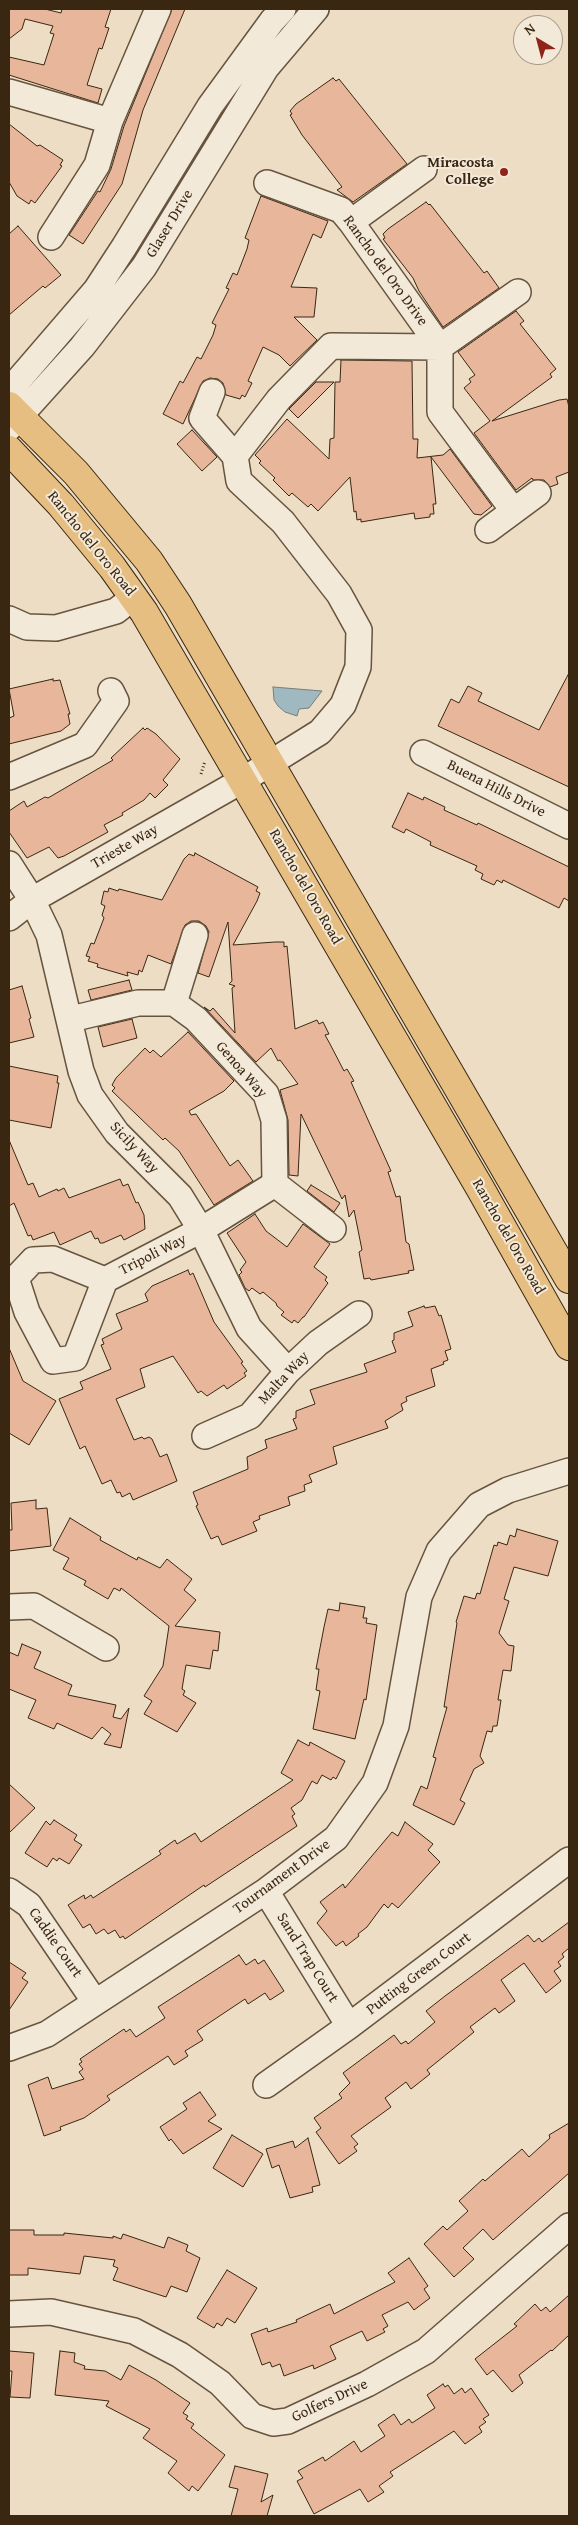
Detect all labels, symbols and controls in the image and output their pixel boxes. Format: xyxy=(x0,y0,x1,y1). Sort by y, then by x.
north arrow xyxy=(513,15,563,65)
text: N xyxy=(520,18,539,40)
place label: Miracosta College xyxy=(427,154,494,189)
marker: Miracosta College xyxy=(498,166,510,178)
street label: Glaser Drive xyxy=(143,187,197,261)
street label: Rancho del Oro Drive xyxy=(339,212,431,330)
street label: Rancho del Oro Road xyxy=(43,488,139,600)
street label: Buena Hills Drive xyxy=(444,756,548,822)
street label: Trieste Way xyxy=(88,821,162,873)
street label: Rancho del Oro Road xyxy=(265,826,345,948)
street label: Genoa Way xyxy=(212,1038,270,1102)
street label: Sicily Way xyxy=(106,1118,162,1178)
street label: Rancho del Oro Road xyxy=(468,1176,548,1298)
street label: Tripoli Way xyxy=(116,1230,190,1280)
street label: Malta Way xyxy=(255,1348,313,1408)
street label: Tournament Drive xyxy=(230,1836,334,1918)
street label: Caddie Court xyxy=(24,1905,86,1981)
street label: Sand Trap Court xyxy=(272,1910,342,2006)
street label: Putting Green Court xyxy=(363,1929,475,2019)
street label: Golfers Drive xyxy=(289,2376,371,2426)

